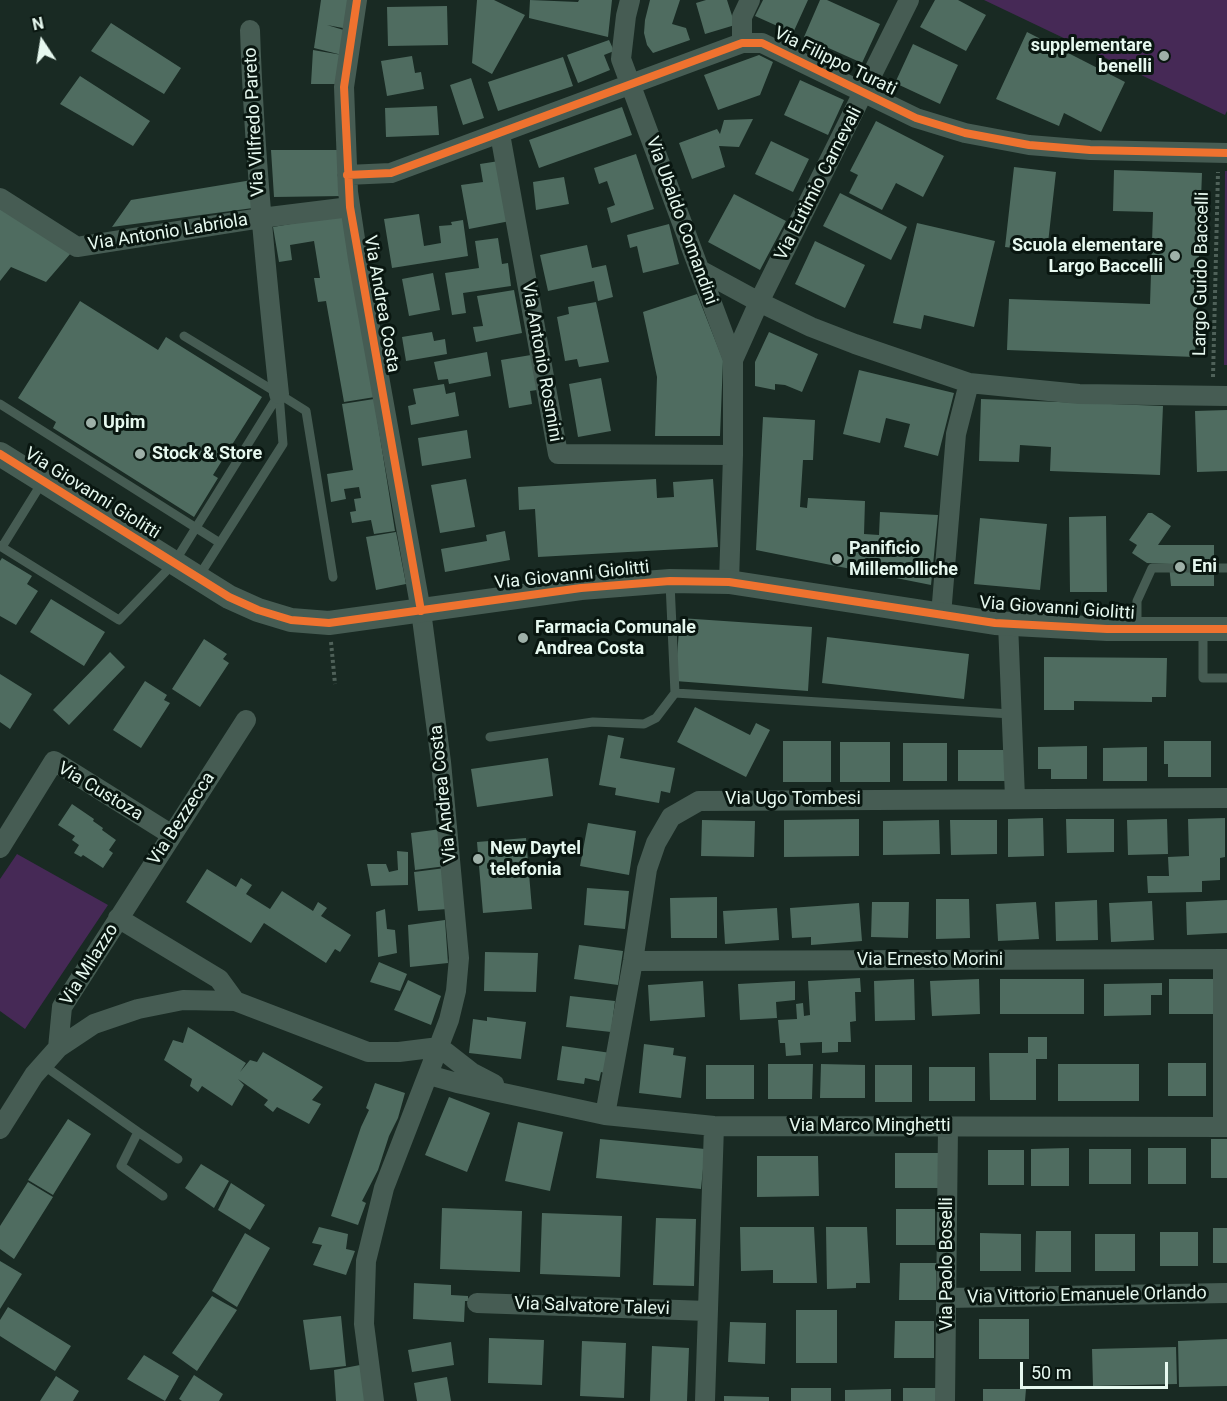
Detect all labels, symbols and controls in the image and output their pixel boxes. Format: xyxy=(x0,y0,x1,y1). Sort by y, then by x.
north arrow xyxy=(12,12,72,72)
text: N xyxy=(31,13,46,34)
street label: Via Filippo Turati xyxy=(770,23,900,101)
place label: supplementare benelli xyxy=(1031,35,1152,78)
street label: Via Vilfredo Pareto xyxy=(240,47,270,197)
marker: supplementare benelli xyxy=(1157,49,1171,63)
street label: Via Eutimio Carnevali xyxy=(771,104,867,264)
street label: Via Ubaldo Comandini xyxy=(641,134,721,308)
street label: Largo Guido Baccelli xyxy=(1190,192,1214,356)
street label: Via Antonio Labriola xyxy=(87,210,249,256)
street label: Via Andrea Costa xyxy=(358,234,404,374)
place label: Scuola elementare Largo Baccelli xyxy=(1012,235,1163,278)
marker: Scuola elementare Largo Baccelli xyxy=(1168,249,1182,263)
street label: Via Antonio Rosmini xyxy=(516,280,566,444)
place label: Upim xyxy=(103,412,145,434)
marker: Upim xyxy=(84,416,98,430)
place label: Stock & Store xyxy=(152,443,262,465)
street label: Via Giovanni Giolitti xyxy=(20,444,164,544)
marker: Stock & Store xyxy=(133,447,147,461)
place label: Panificio Millemolliche xyxy=(849,538,958,580)
marker: Panificio Millemolliche xyxy=(830,552,844,566)
place label: Eni xyxy=(1192,556,1217,578)
street label: Via Giovanni Giolitti xyxy=(493,557,651,595)
marker: Eni xyxy=(1173,560,1187,574)
street label: Via Giovanni Giolitti xyxy=(979,593,1135,625)
place label: Farmacia Comunale Andrea Costa xyxy=(535,617,696,660)
marker: Farmacia Comunale Andrea Costa xyxy=(516,631,530,645)
street label: Via Andrea Costa xyxy=(426,724,462,864)
street label: Via Custoza xyxy=(53,758,147,826)
street label: Via Bezzecca xyxy=(144,768,220,870)
street label: Via Ugo Tombesi xyxy=(725,788,861,810)
place label: New Daytel telefonia xyxy=(490,838,581,880)
marker: New Daytel telefonia xyxy=(471,852,485,866)
street label: Via Milazzo xyxy=(56,920,124,1010)
street label: Via Ernesto Morini xyxy=(857,949,1003,971)
street label: Via Marco Minghetti xyxy=(789,1115,951,1137)
street label: Via Paolo Boselli xyxy=(936,1197,958,1331)
street label: Via Vittorio Emanuele Orlando xyxy=(967,1283,1207,1309)
street label: Via Salvatore Talevi xyxy=(514,1293,670,1321)
scale bar xyxy=(1023,1350,1172,1388)
text: 50 m xyxy=(1031,1362,1071,1383)

